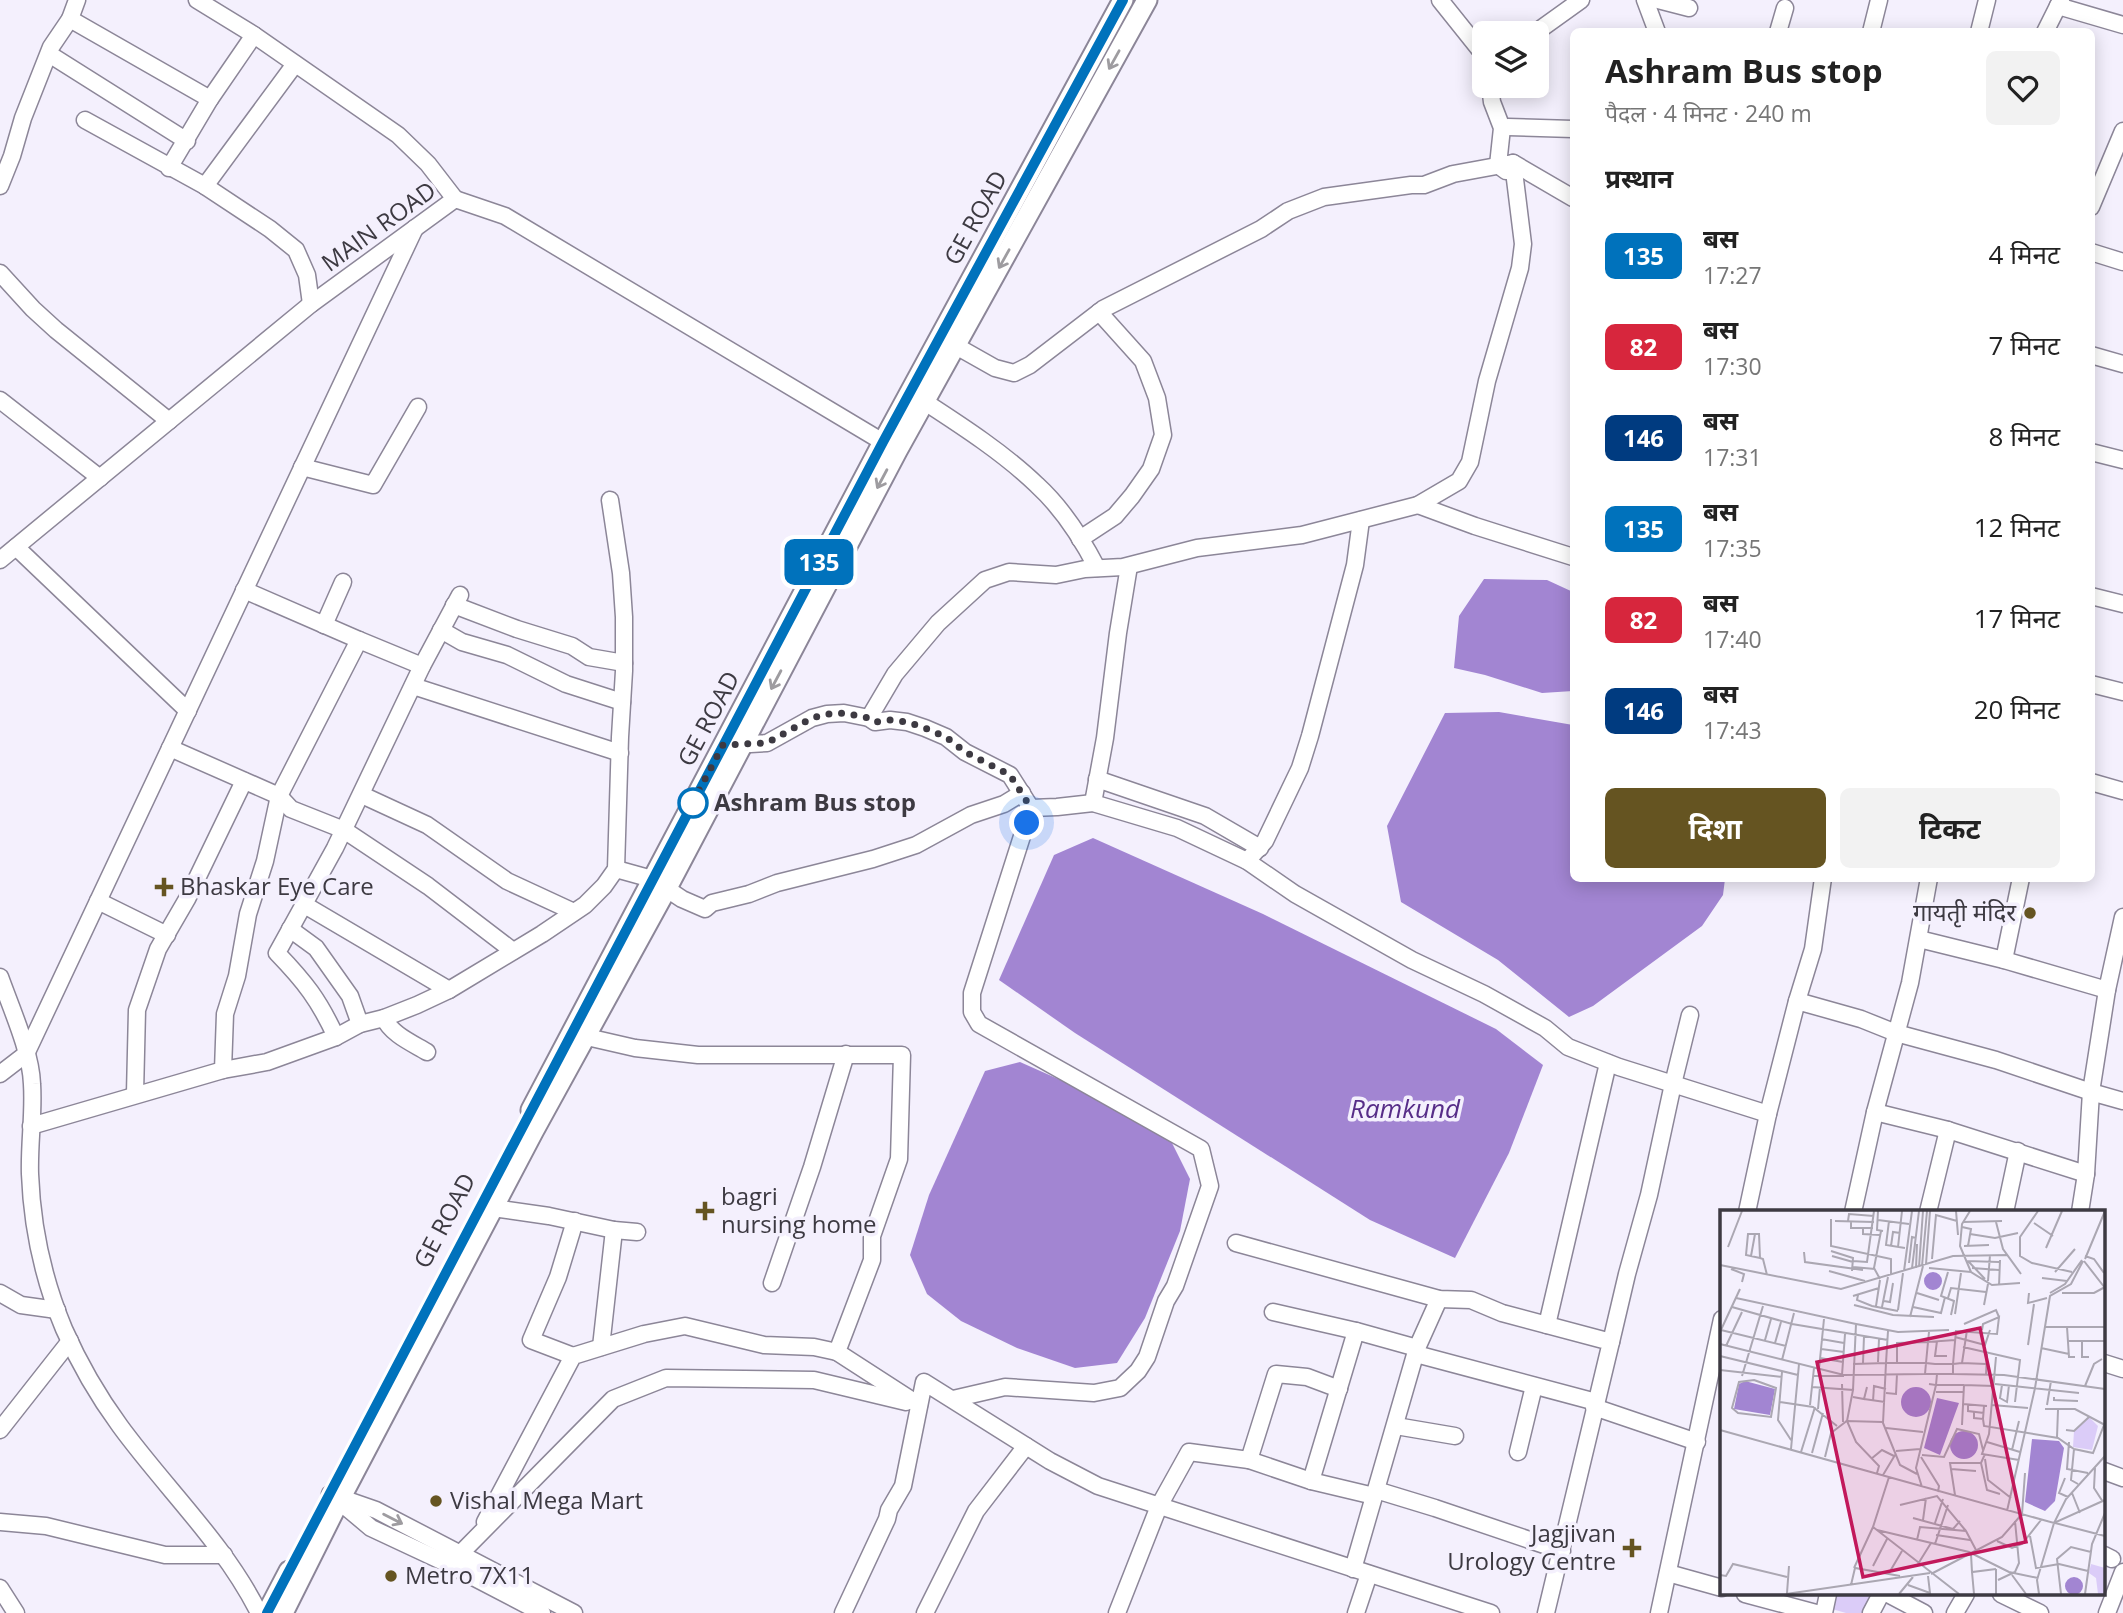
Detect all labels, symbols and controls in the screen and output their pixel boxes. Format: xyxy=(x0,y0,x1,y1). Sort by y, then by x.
map controls xyxy=(1472,21,1549,98)
button: layers xyxy=(1472,21,1549,98)
text: Ashram Bus stop xyxy=(1605,48,1883,93)
one-way arrow xyxy=(1107,49,1121,69)
button: heart xyxy=(1986,51,2060,125)
text: पैदल · 4 मिनट · 240 m xyxy=(1605,97,1812,129)
text: प्रस्थान xyxy=(1605,160,1673,196)
street label: GE ROAD xyxy=(935,164,1014,270)
street label: MAIN ROAD xyxy=(314,173,442,278)
text: बस xyxy=(1703,220,1738,256)
text: 4 मिनट xyxy=(1989,236,2060,272)
text: 135 xyxy=(1623,239,1664,272)
one-way arrow xyxy=(997,248,1011,268)
text: 17:27 xyxy=(1703,259,1762,291)
text: बस xyxy=(1703,311,1738,347)
text: 7 मिनट xyxy=(1989,327,2060,363)
text: 82 xyxy=(1630,330,1657,363)
text: 17:30 xyxy=(1703,350,1762,382)
text: बस xyxy=(1703,402,1738,438)
text: 8 मिनट xyxy=(1989,418,2060,454)
text: 146 xyxy=(1623,421,1664,454)
text: 17:31 xyxy=(1703,441,1762,473)
one-way arrow xyxy=(875,468,888,489)
text: बस xyxy=(1703,493,1738,529)
text: 12 मिनट xyxy=(1974,509,2060,545)
text: 135 xyxy=(1623,512,1664,545)
text: 17:35 xyxy=(1703,532,1762,564)
line badge: 135 xyxy=(779,539,859,585)
text: 135 xyxy=(798,545,840,578)
text: बस xyxy=(1703,584,1738,620)
text: 17 मिनट xyxy=(1974,600,2060,636)
text: 82 xyxy=(1630,603,1657,636)
text: 17:40 xyxy=(1703,623,1762,655)
street label: GE ROAD xyxy=(669,665,746,772)
one-way arrow xyxy=(768,670,782,690)
text: बस xyxy=(1703,675,1738,711)
text: 20 मिनट xyxy=(1974,691,2060,727)
text: 146 xyxy=(1623,694,1664,727)
text: 17:43 xyxy=(1703,714,1762,746)
place label: Ashram Bus stop xyxy=(714,785,916,818)
marker: Ashram Bus stop xyxy=(678,788,708,818)
button: दिशा xyxy=(1605,788,1826,868)
button: टिकट xyxy=(1840,788,2060,868)
your location xyxy=(1009,805,1044,840)
place label: Bhaskar Eye Care xyxy=(180,869,374,902)
marker: Bhaskar Eye Care xyxy=(154,877,174,897)
place label: गायतृी मंदिर xyxy=(1913,895,2017,928)
marker: गायतृी मंदिर xyxy=(2022,905,2038,921)
water label: Ramkund xyxy=(1350,1090,1461,1126)
street label: GE ROAD xyxy=(405,1167,482,1274)
place label: bagri nursing home xyxy=(721,1179,877,1240)
marker: bagri nursing home xyxy=(695,1201,715,1221)
inset map xyxy=(1720,1210,2106,1596)
place label: Vishal Mega Mart xyxy=(450,1483,643,1516)
marker: Vishal Mega Mart xyxy=(428,1493,444,1509)
one-way arrow xyxy=(382,1512,403,1526)
place label: Jagjivan Urology Centre xyxy=(1447,1516,1616,1577)
marker: Jagjivan Urology Centre xyxy=(1622,1538,1642,1558)
place label: Metro 7X11 xyxy=(405,1558,534,1591)
marker: Metro 7X11 xyxy=(383,1568,399,1584)

